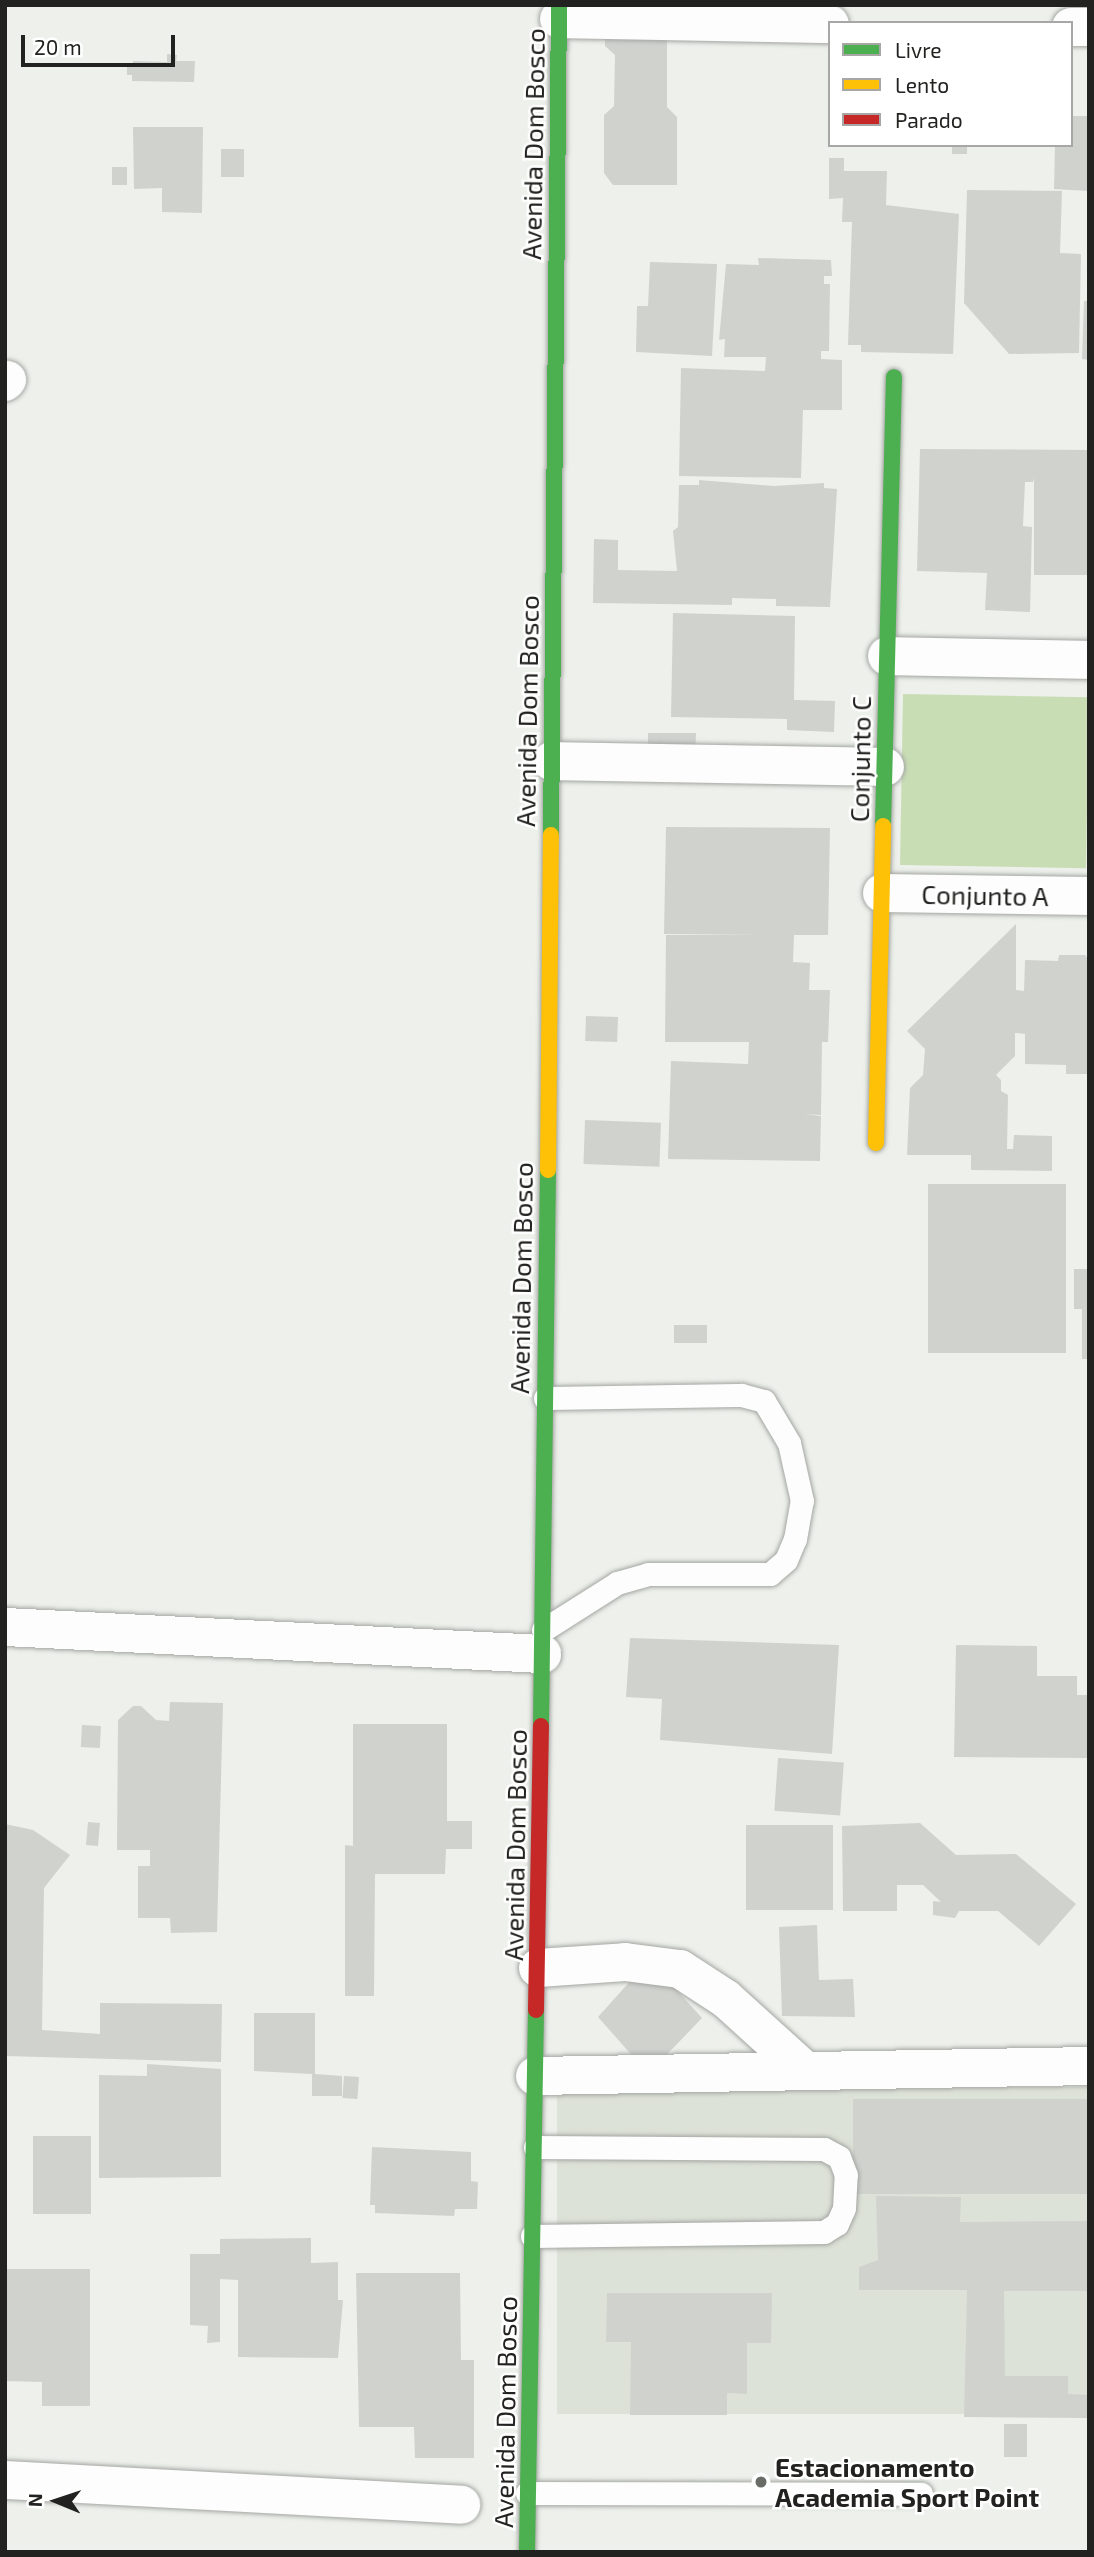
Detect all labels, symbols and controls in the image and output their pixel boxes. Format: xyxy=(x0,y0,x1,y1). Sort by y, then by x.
scale bar xyxy=(24,21,178,65)
legend xyxy=(828,21,1073,147)
street label: Avenida Dom Bosco xyxy=(515,28,551,260)
text: 20 m xyxy=(34,34,82,59)
text: Livre xyxy=(895,37,942,62)
text: Lento xyxy=(895,72,949,97)
text: Parado xyxy=(895,107,963,132)
street label: Avenida Dom Bosco xyxy=(509,595,545,827)
street label: Conjunto C xyxy=(843,696,877,822)
street label: Conjunto A xyxy=(921,878,1049,912)
street label: Avenida Dom Bosco xyxy=(503,1162,539,1394)
street label: Avenida Dom Bosco xyxy=(497,1729,533,1961)
street label: Avenida Dom Bosco xyxy=(487,2296,523,2528)
place label: Estacionamento Academia Sport Point xyxy=(775,2451,1039,2512)
north arrow xyxy=(21,2466,91,2536)
marker: Estacionamento Academia Sport Point xyxy=(753,2474,769,2490)
text: N xyxy=(23,2493,46,2508)

